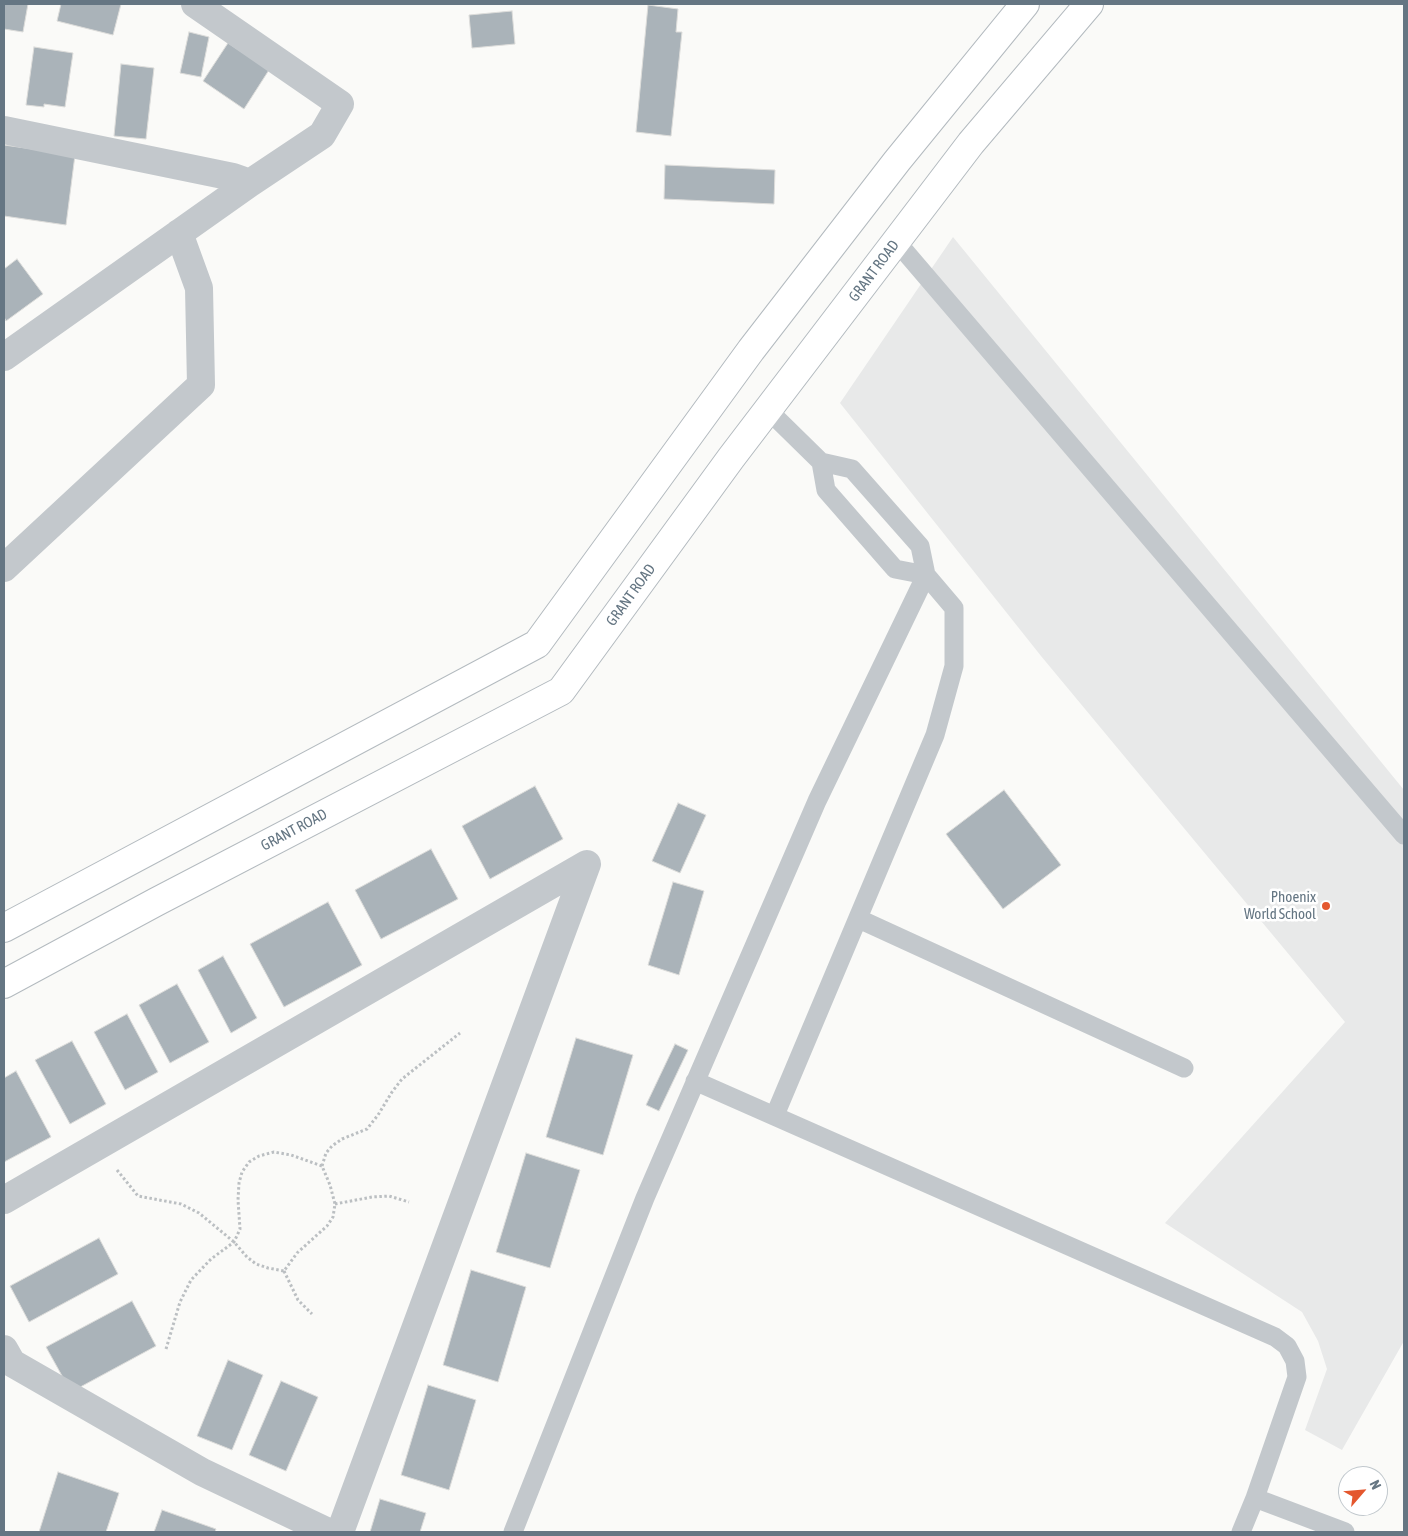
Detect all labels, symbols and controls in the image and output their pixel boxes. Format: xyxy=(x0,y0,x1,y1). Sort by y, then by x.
street label: GRANT ROAD xyxy=(845,237,903,305)
street label: GRANT ROAD xyxy=(603,561,659,629)
street label: GRANT ROAD xyxy=(258,805,330,855)
place label: Phoenix World School xyxy=(1244,888,1316,923)
marker: Phoenix World School xyxy=(1320,900,1332,912)
north arrow xyxy=(1338,1466,1388,1516)
text: N xyxy=(1366,1477,1384,1492)

